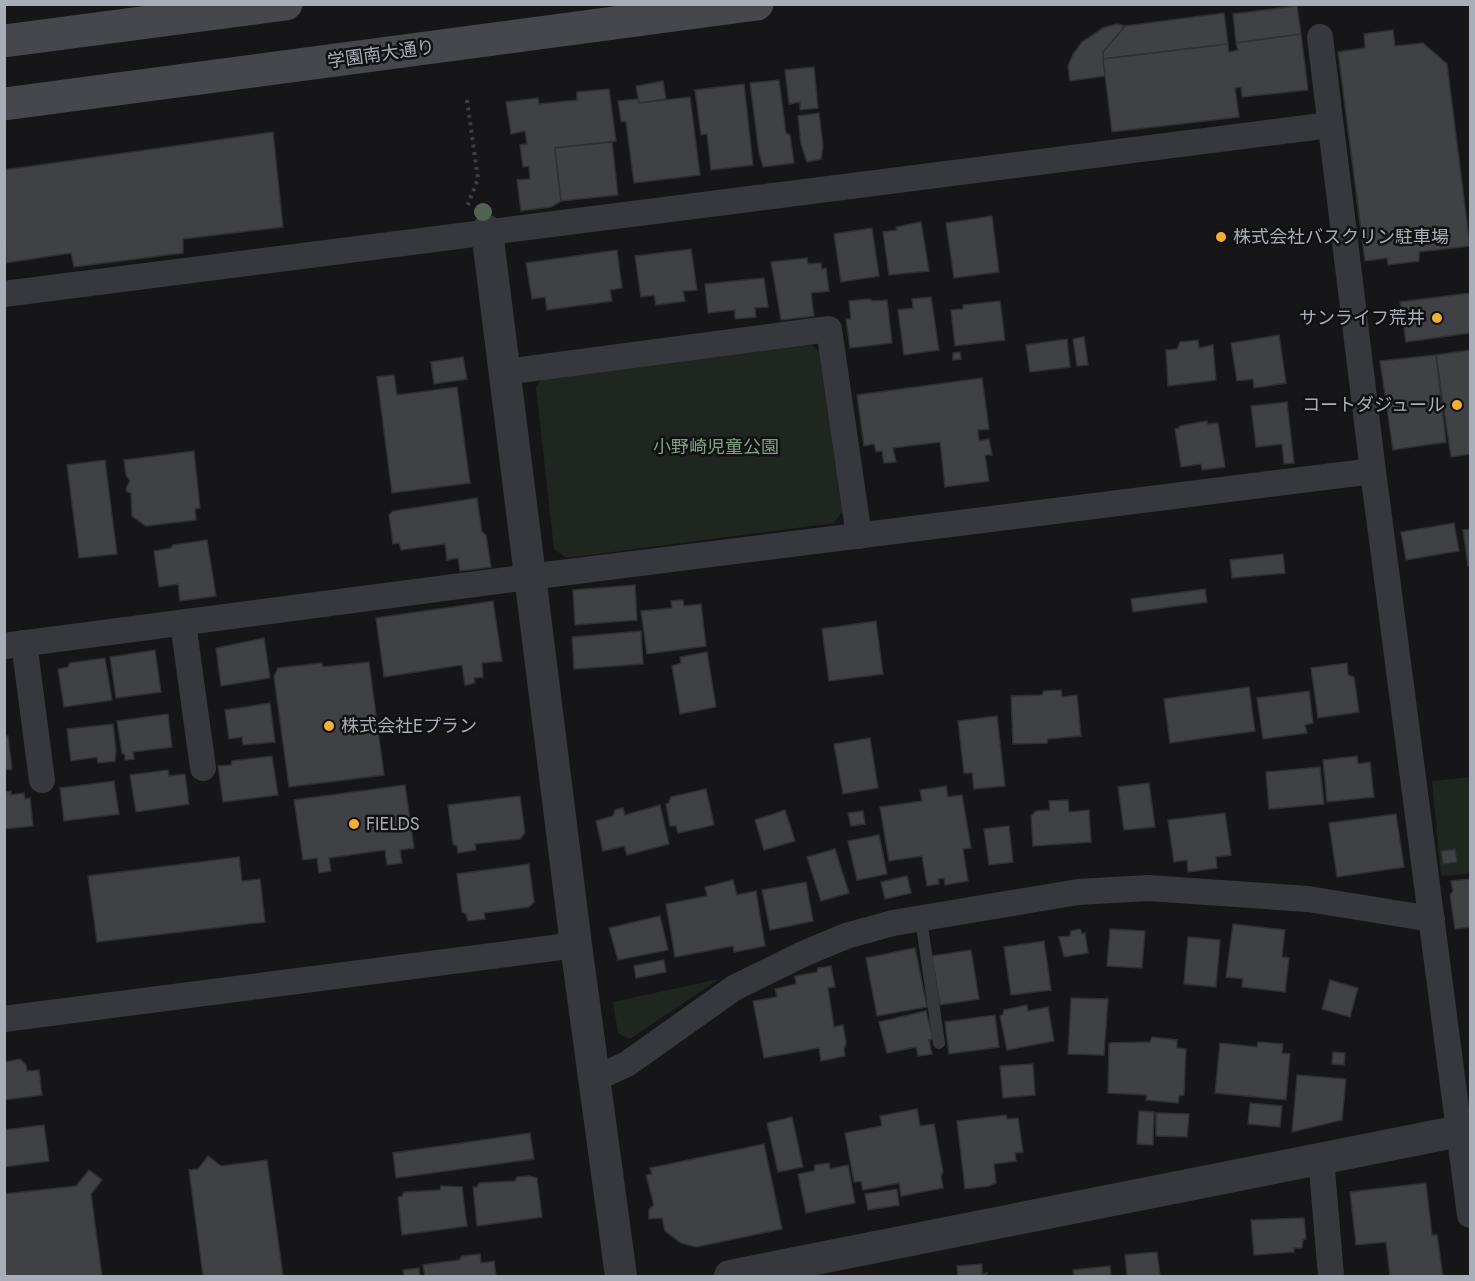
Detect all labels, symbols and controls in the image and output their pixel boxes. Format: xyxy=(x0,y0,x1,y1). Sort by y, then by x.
street label: 学園南大通り xyxy=(326,34,436,74)
place label: 株式会社バスクリン駐車場 xyxy=(1233,224,1449,250)
marker: 株式会社バスクリン駐車場 xyxy=(1214,230,1228,244)
place label: サンライフ荒井 xyxy=(1299,305,1425,331)
marker: サンライフ荒井 xyxy=(1430,311,1444,325)
place label: コートダジュール xyxy=(1302,392,1445,418)
marker: コートダジュール xyxy=(1450,398,1464,412)
park label: 小野崎児童公園 xyxy=(653,434,779,460)
place label: 株式会社Eプラン xyxy=(341,713,477,739)
marker: 株式会社Eプラン xyxy=(322,719,336,733)
place label: FIELDS xyxy=(366,811,420,837)
marker: FIELDS xyxy=(347,817,361,831)

